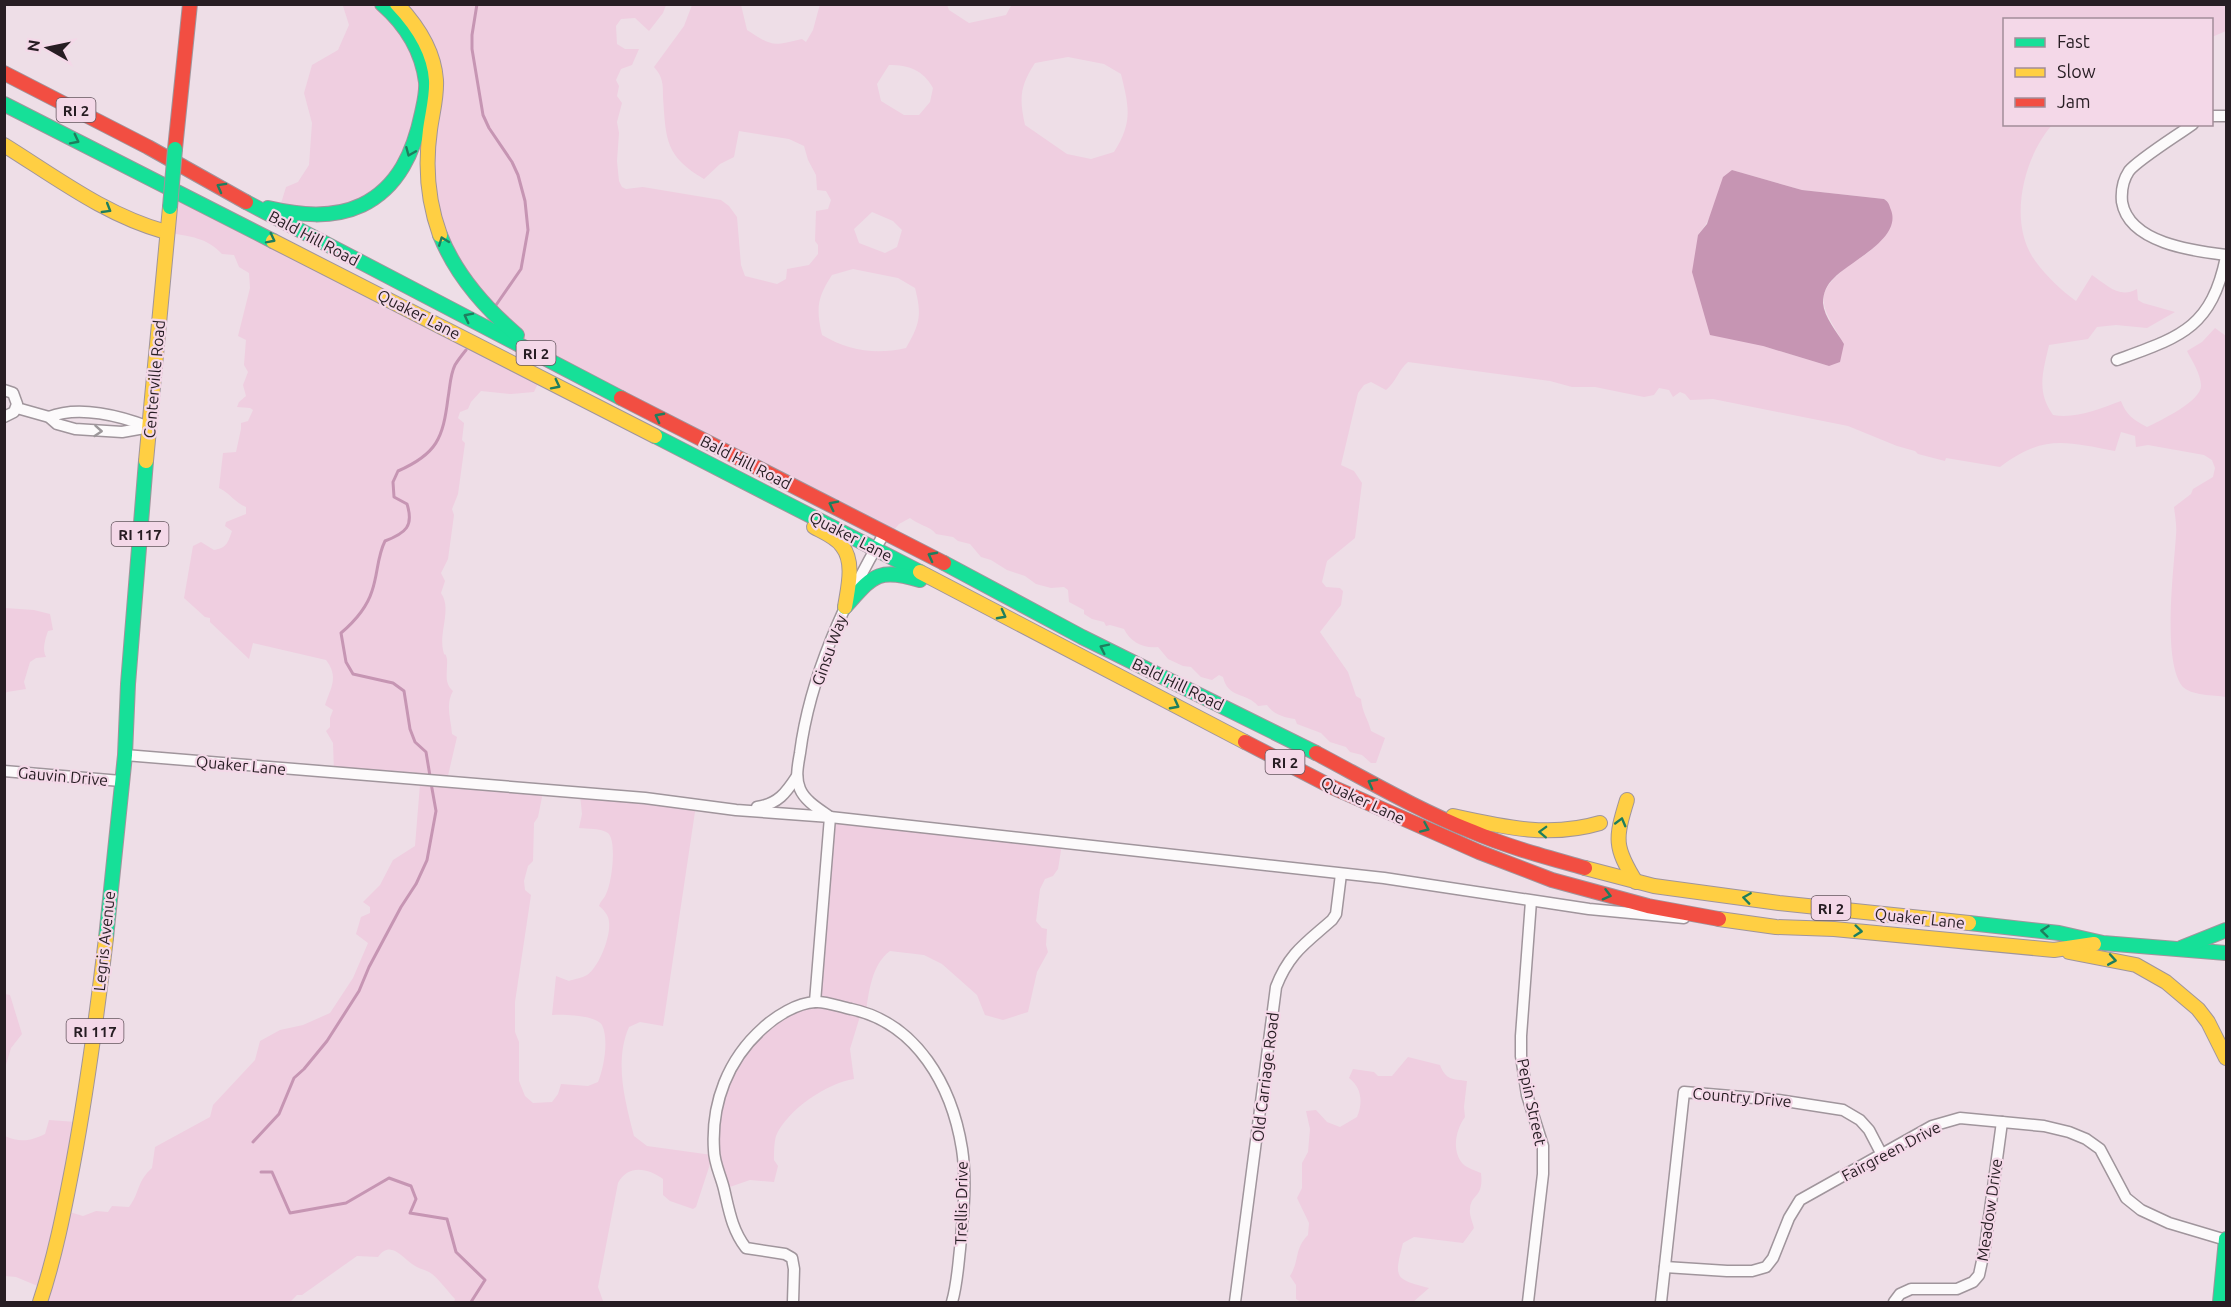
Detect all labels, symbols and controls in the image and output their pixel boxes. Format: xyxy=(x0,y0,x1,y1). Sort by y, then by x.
north arrow xyxy=(18,18,78,78)
legend xyxy=(2003,18,2213,126)
text: Fast xyxy=(2057,31,2090,51)
text: N xyxy=(23,38,43,53)
text: Slow xyxy=(2057,61,2096,81)
text: Jam xyxy=(2057,91,2091,111)
road number: RI 2 xyxy=(56,98,96,122)
one-way arrow xyxy=(69,132,80,144)
one-way arrow xyxy=(406,146,418,157)
one-way arrow xyxy=(217,183,227,194)
one-way arrow xyxy=(101,202,111,214)
street label: Bald Hill Road xyxy=(266,207,362,269)
one-way arrow xyxy=(264,231,275,243)
one-way arrow xyxy=(438,237,450,248)
street label: Quaker Lane xyxy=(375,285,463,343)
one-way arrow xyxy=(463,313,474,325)
street label: Centerville Road xyxy=(140,319,168,439)
road number: RI 2 xyxy=(516,341,556,365)
one-way arrow xyxy=(550,378,561,389)
one-way arrow xyxy=(655,413,665,424)
one-way arrow xyxy=(94,424,103,437)
street label: Bald Hill Road xyxy=(698,431,794,493)
one-way arrow xyxy=(828,501,839,513)
street label: Quaker Lane xyxy=(807,507,895,565)
road number: RI 117 xyxy=(112,522,168,546)
one-way arrow xyxy=(927,552,938,564)
one-way arrow xyxy=(995,607,1006,619)
street label: Ginsu Way xyxy=(808,612,850,688)
one-way arrow xyxy=(1100,643,1111,655)
street label: Bald Hill Road xyxy=(1129,654,1227,714)
one-way arrow xyxy=(1168,698,1179,709)
road number: RI 2 xyxy=(1266,750,1304,774)
street label: Quaker Lane xyxy=(195,752,287,778)
street label: Gauvin Drive xyxy=(17,763,109,789)
street label: Quaker Lane xyxy=(1318,773,1408,827)
one-way arrow xyxy=(1368,779,1378,790)
one-way arrow xyxy=(1613,817,1626,827)
one-way arrow xyxy=(1418,821,1429,833)
one-way arrow xyxy=(1539,825,1548,838)
one-way arrow xyxy=(1602,888,1612,900)
street label: Legris Avenue xyxy=(90,890,118,992)
one-way arrow xyxy=(1743,893,1752,905)
road number: RI 2 xyxy=(1812,896,1850,920)
street label: Quaker Lane xyxy=(1874,904,1966,932)
one-way arrow xyxy=(1854,925,1863,937)
one-way arrow xyxy=(2041,925,2050,938)
one-way arrow xyxy=(2106,953,2116,966)
street label: Old Carriage Road xyxy=(1248,1011,1282,1143)
road number: RI 117 xyxy=(66,1019,124,1043)
street label: Pepin Street xyxy=(1514,1057,1550,1148)
street label: Country Drive xyxy=(1692,1084,1792,1110)
street label: Fairgreen Drive xyxy=(1838,1117,1944,1185)
street label: Meadow Drive xyxy=(1973,1157,2005,1263)
street label: Trellis Drive xyxy=(951,1161,971,1245)

